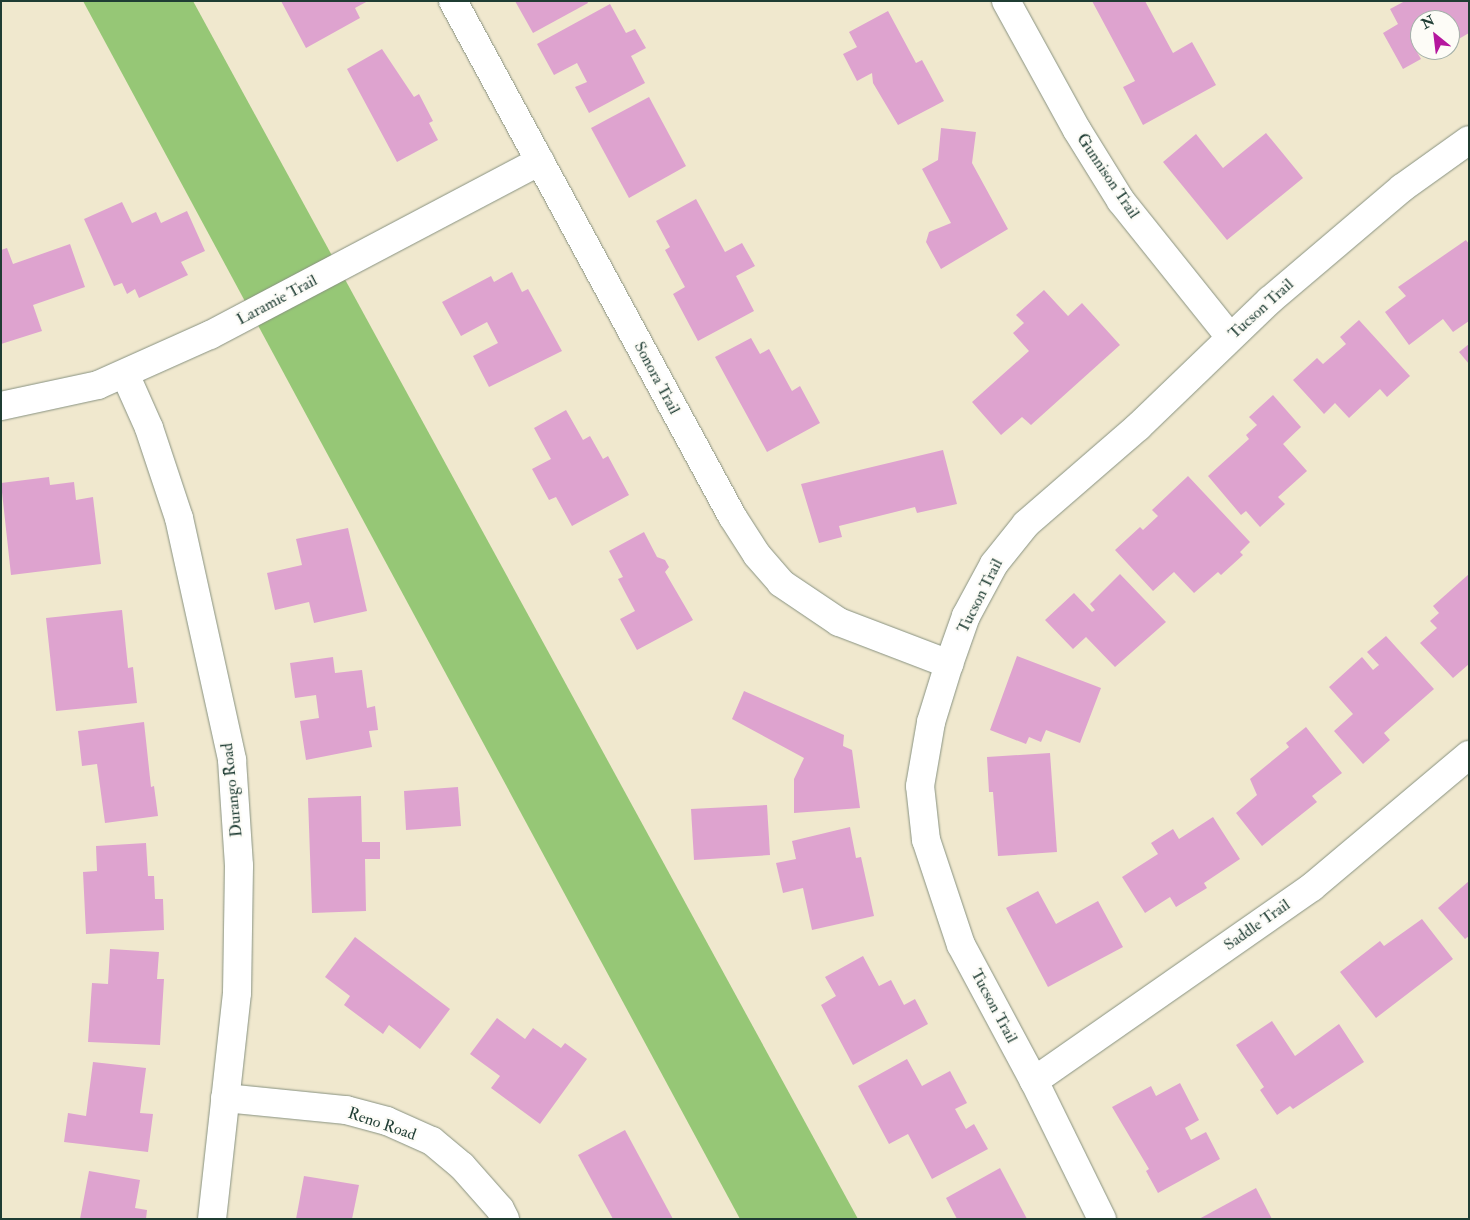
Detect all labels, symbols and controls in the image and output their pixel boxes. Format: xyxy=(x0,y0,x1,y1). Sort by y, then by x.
north arrow xyxy=(1410,10,1460,60)
text: N xyxy=(1418,12,1438,33)
street label: Gunnison Trail xyxy=(1073,130,1143,222)
street label: Laramie Trail xyxy=(233,271,321,329)
street label: Tucson Trail xyxy=(1225,275,1297,343)
street label: Sonora Trail xyxy=(630,338,684,418)
street label: Tucson Trail xyxy=(953,556,1007,636)
street label: Durango Road xyxy=(218,742,246,838)
street label: Saddle Trail xyxy=(1220,895,1294,955)
street label: Tucson Trail xyxy=(967,966,1021,1046)
street label: Reno Road xyxy=(345,1103,419,1145)

